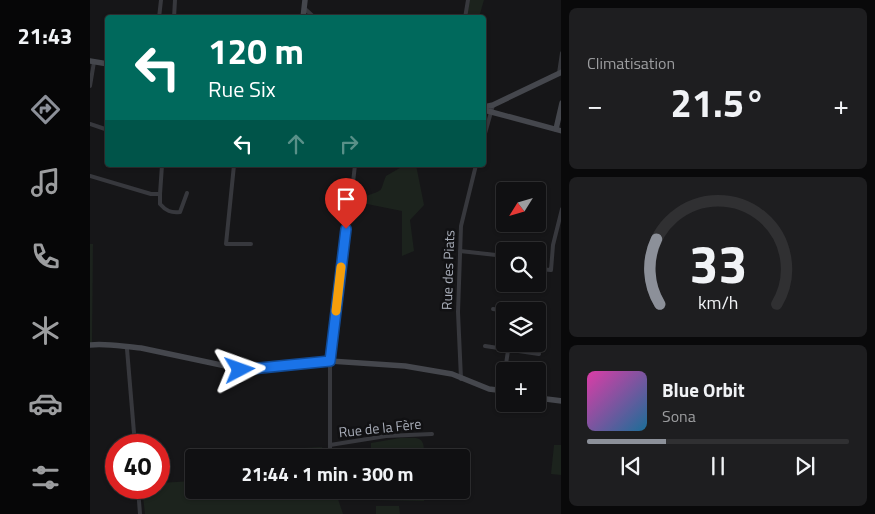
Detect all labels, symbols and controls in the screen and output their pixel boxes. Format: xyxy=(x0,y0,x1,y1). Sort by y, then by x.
text: 21:43 xyxy=(18,19,72,53)
text: 120 m xyxy=(208,24,304,78)
icon: left xyxy=(125,35,190,100)
text: Climatisation xyxy=(587,51,675,75)
text: Rue Six xyxy=(208,72,276,106)
text: 21.5° xyxy=(671,74,765,132)
text: − xyxy=(587,83,603,126)
text: + xyxy=(833,83,849,126)
icon: directions xyxy=(28,92,63,127)
icon: left xyxy=(229,130,257,158)
icon: ahead xyxy=(282,130,310,158)
icon: right xyxy=(335,130,363,158)
icon: music xyxy=(28,165,63,200)
pin xyxy=(325,178,367,229)
north arrow xyxy=(496,182,546,232)
map controls xyxy=(496,182,546,412)
icon: arrive xyxy=(332,185,360,213)
text: 33 xyxy=(689,224,747,303)
street label: Rue des Piats xyxy=(436,230,459,310)
icon: phone xyxy=(28,239,63,274)
button: search xyxy=(496,242,546,292)
text: km/h xyxy=(698,289,738,316)
button: layers xyxy=(496,302,546,352)
icon: climate xyxy=(28,313,63,348)
position arrow xyxy=(213,343,265,395)
button: + xyxy=(496,362,546,412)
text: Blue Orbit xyxy=(662,375,745,404)
icon: car xyxy=(28,386,63,421)
text: Sona xyxy=(662,404,696,428)
street label: Rue de la Fère xyxy=(338,413,422,442)
speed limit sign: 40 xyxy=(105,434,170,499)
icon: previous xyxy=(617,452,645,480)
icon: pause xyxy=(704,452,732,480)
icon: next xyxy=(791,452,819,480)
text: 21:44 · 1 min · 300 m xyxy=(241,459,414,488)
icon: filters xyxy=(28,460,63,495)

